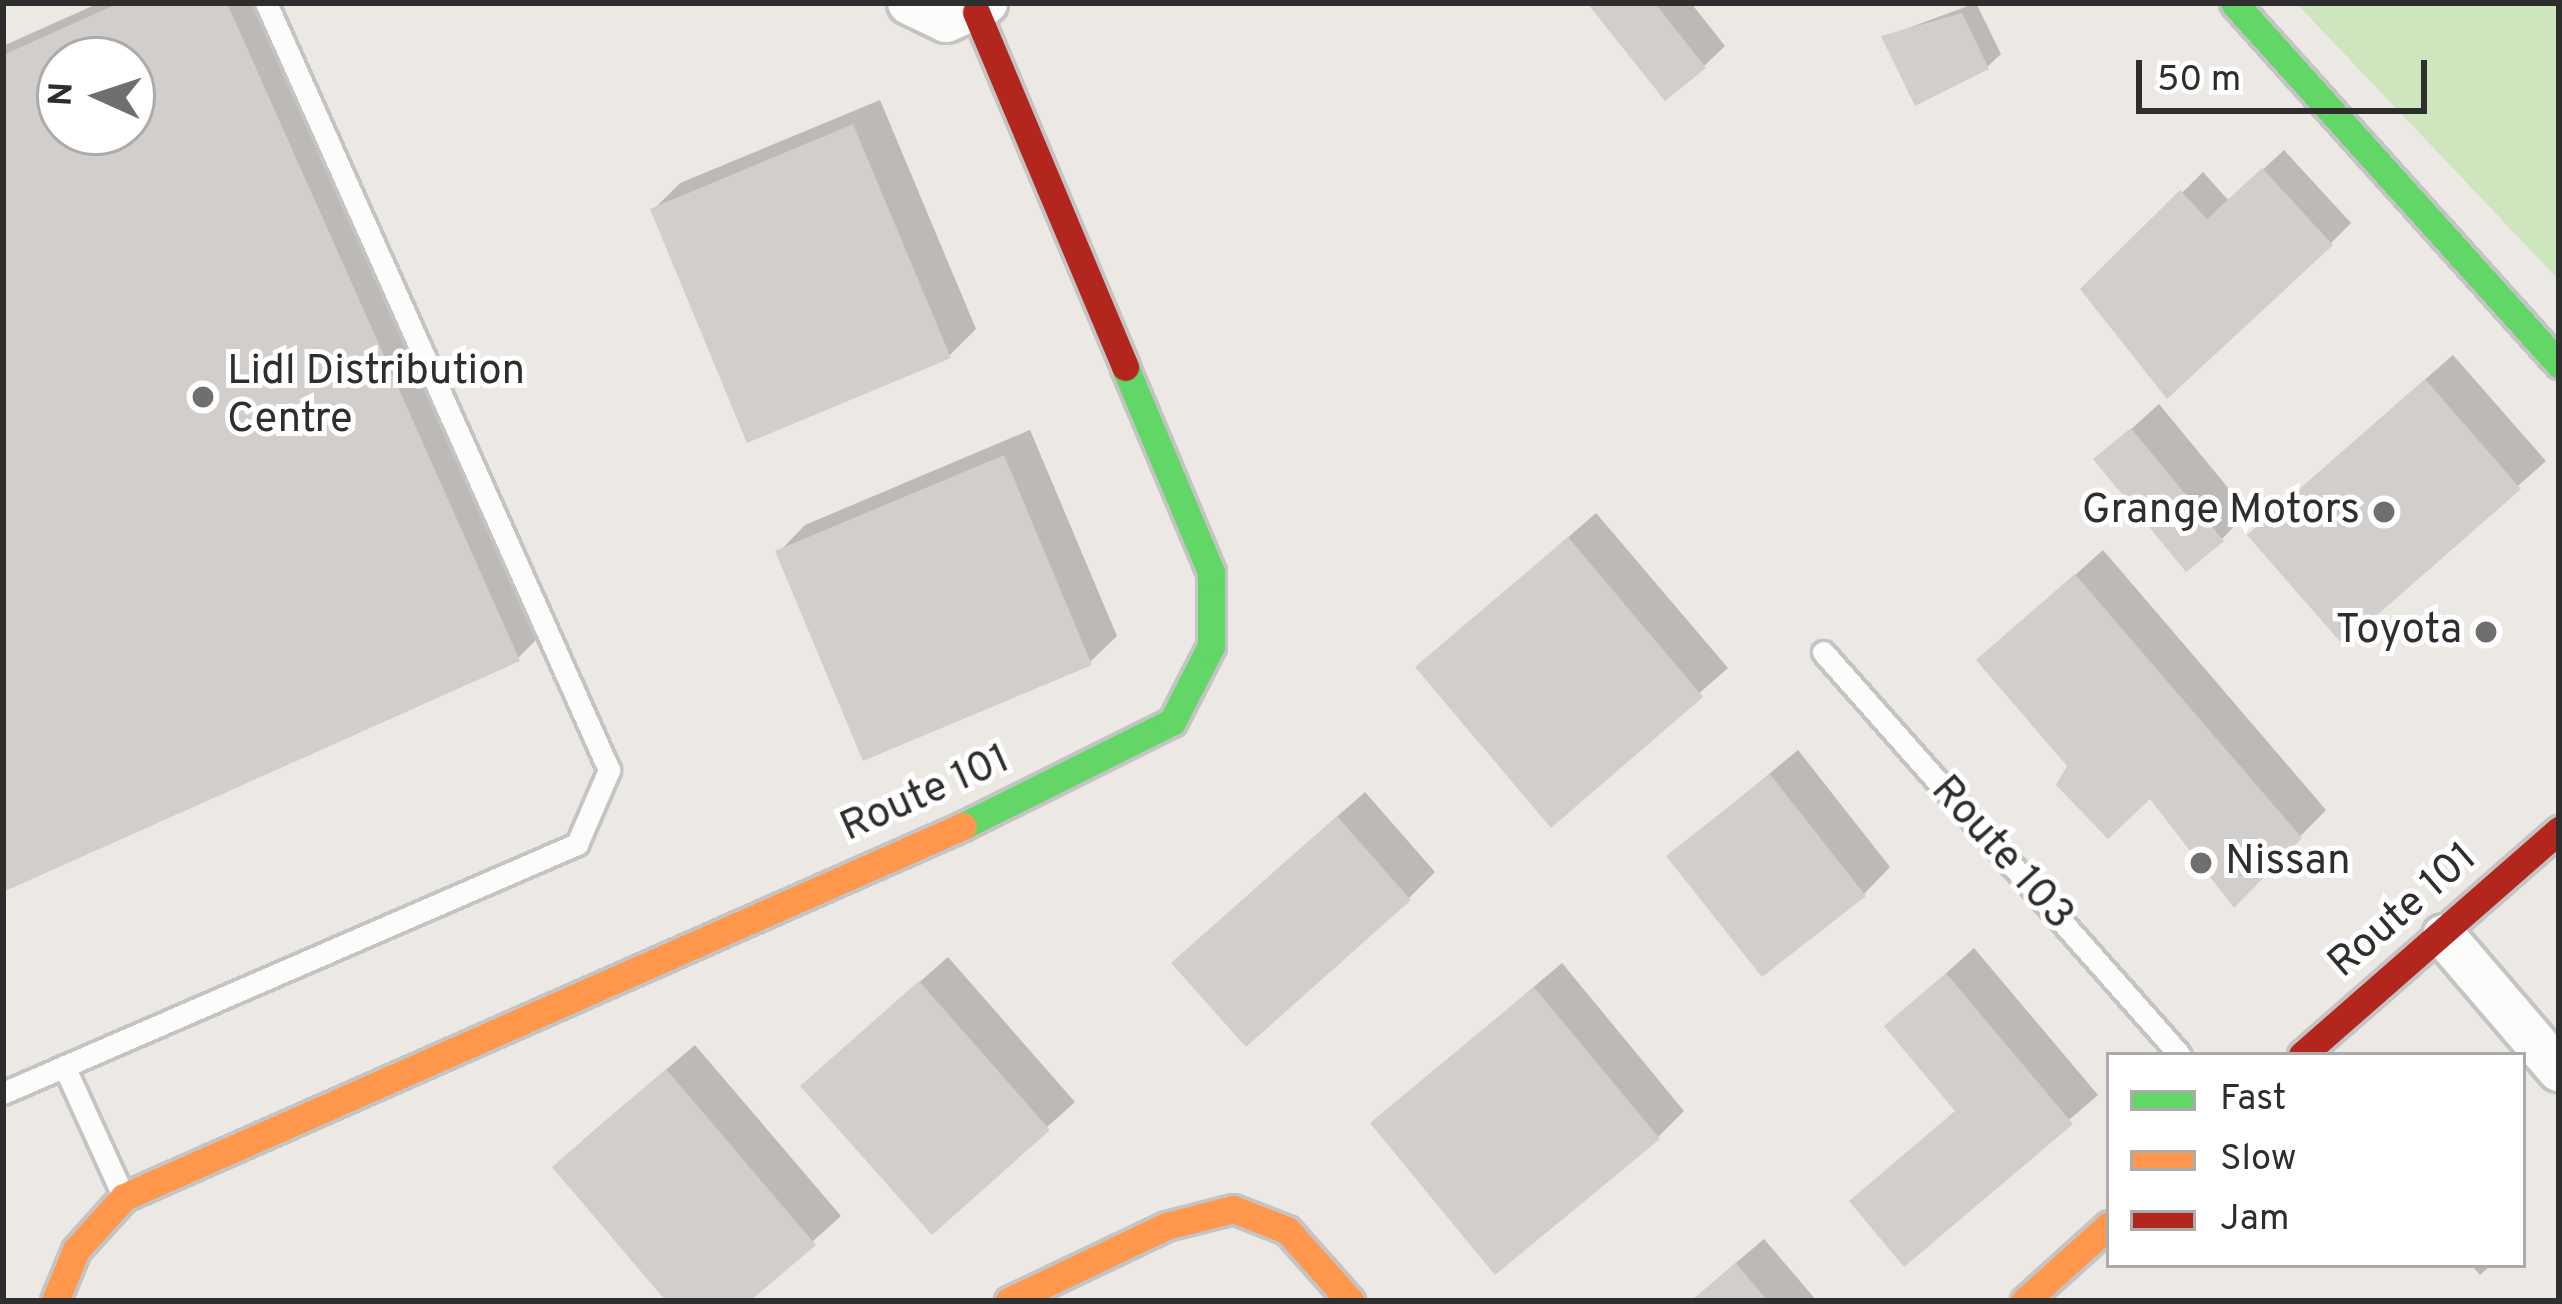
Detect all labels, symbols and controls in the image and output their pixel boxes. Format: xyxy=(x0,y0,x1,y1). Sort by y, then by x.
north arrow xyxy=(36,36,156,156)
scale bar xyxy=(2142,36,2433,110)
text: 50 m xyxy=(2157,58,2241,104)
text: N xyxy=(41,81,85,107)
place label: Lidl Distribution Centre xyxy=(227,348,525,446)
marker: Lidl Distribution Centre xyxy=(190,384,216,410)
place label: Grange Motors xyxy=(2082,487,2360,537)
marker: Grange Motors xyxy=(2371,499,2397,525)
place label: Toyota xyxy=(2335,607,2462,657)
marker: Toyota xyxy=(2473,619,2499,645)
street label: Route 101 xyxy=(833,735,1019,855)
street label: Route 103 xyxy=(1919,767,2083,941)
street label: Route 101 xyxy=(2319,834,2489,990)
place label: Nissan xyxy=(2225,838,2351,888)
marker: Nissan xyxy=(2188,850,2214,876)
legend xyxy=(2106,1052,2526,1268)
text: Fast xyxy=(2220,1077,2286,1123)
text: Slow xyxy=(2220,1137,2296,1183)
text: Jam xyxy=(2220,1197,2290,1243)

